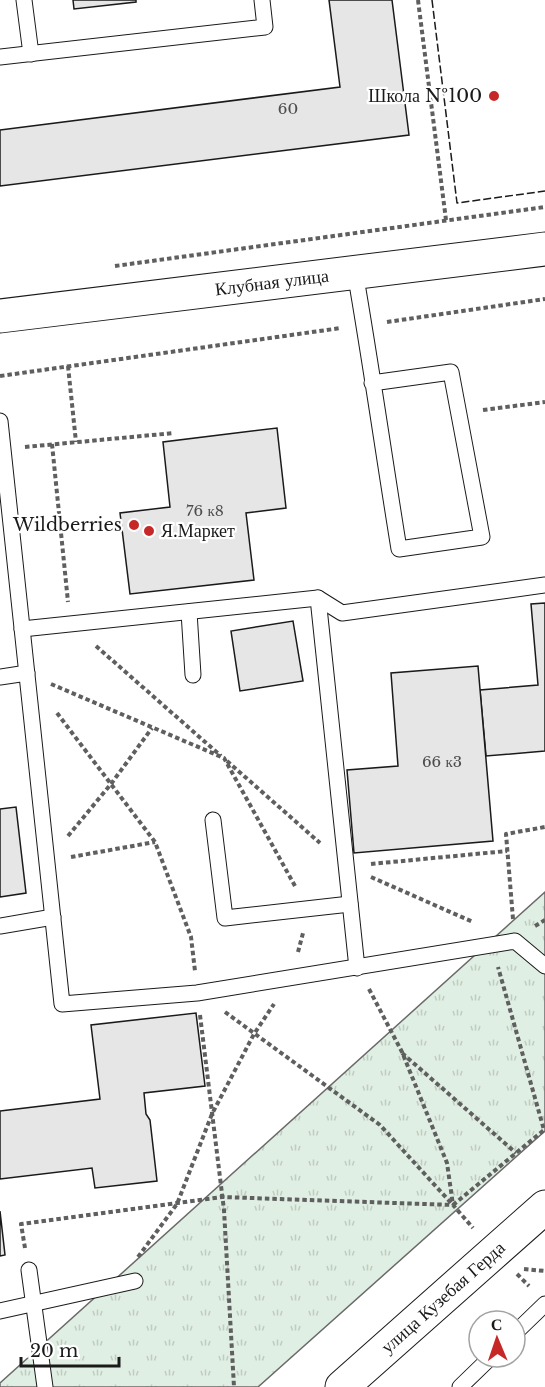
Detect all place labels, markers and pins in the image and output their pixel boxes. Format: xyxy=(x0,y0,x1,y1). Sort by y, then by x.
place label: Школа №100 xyxy=(368,85,482,107)
marker: Школа №100 xyxy=(487,89,501,103)
place label: Wildberries xyxy=(12,514,122,536)
marker: Wildberries xyxy=(127,518,141,532)
place label: Я.Маркет xyxy=(161,520,235,542)
marker: Я.Маркет xyxy=(142,524,156,538)

